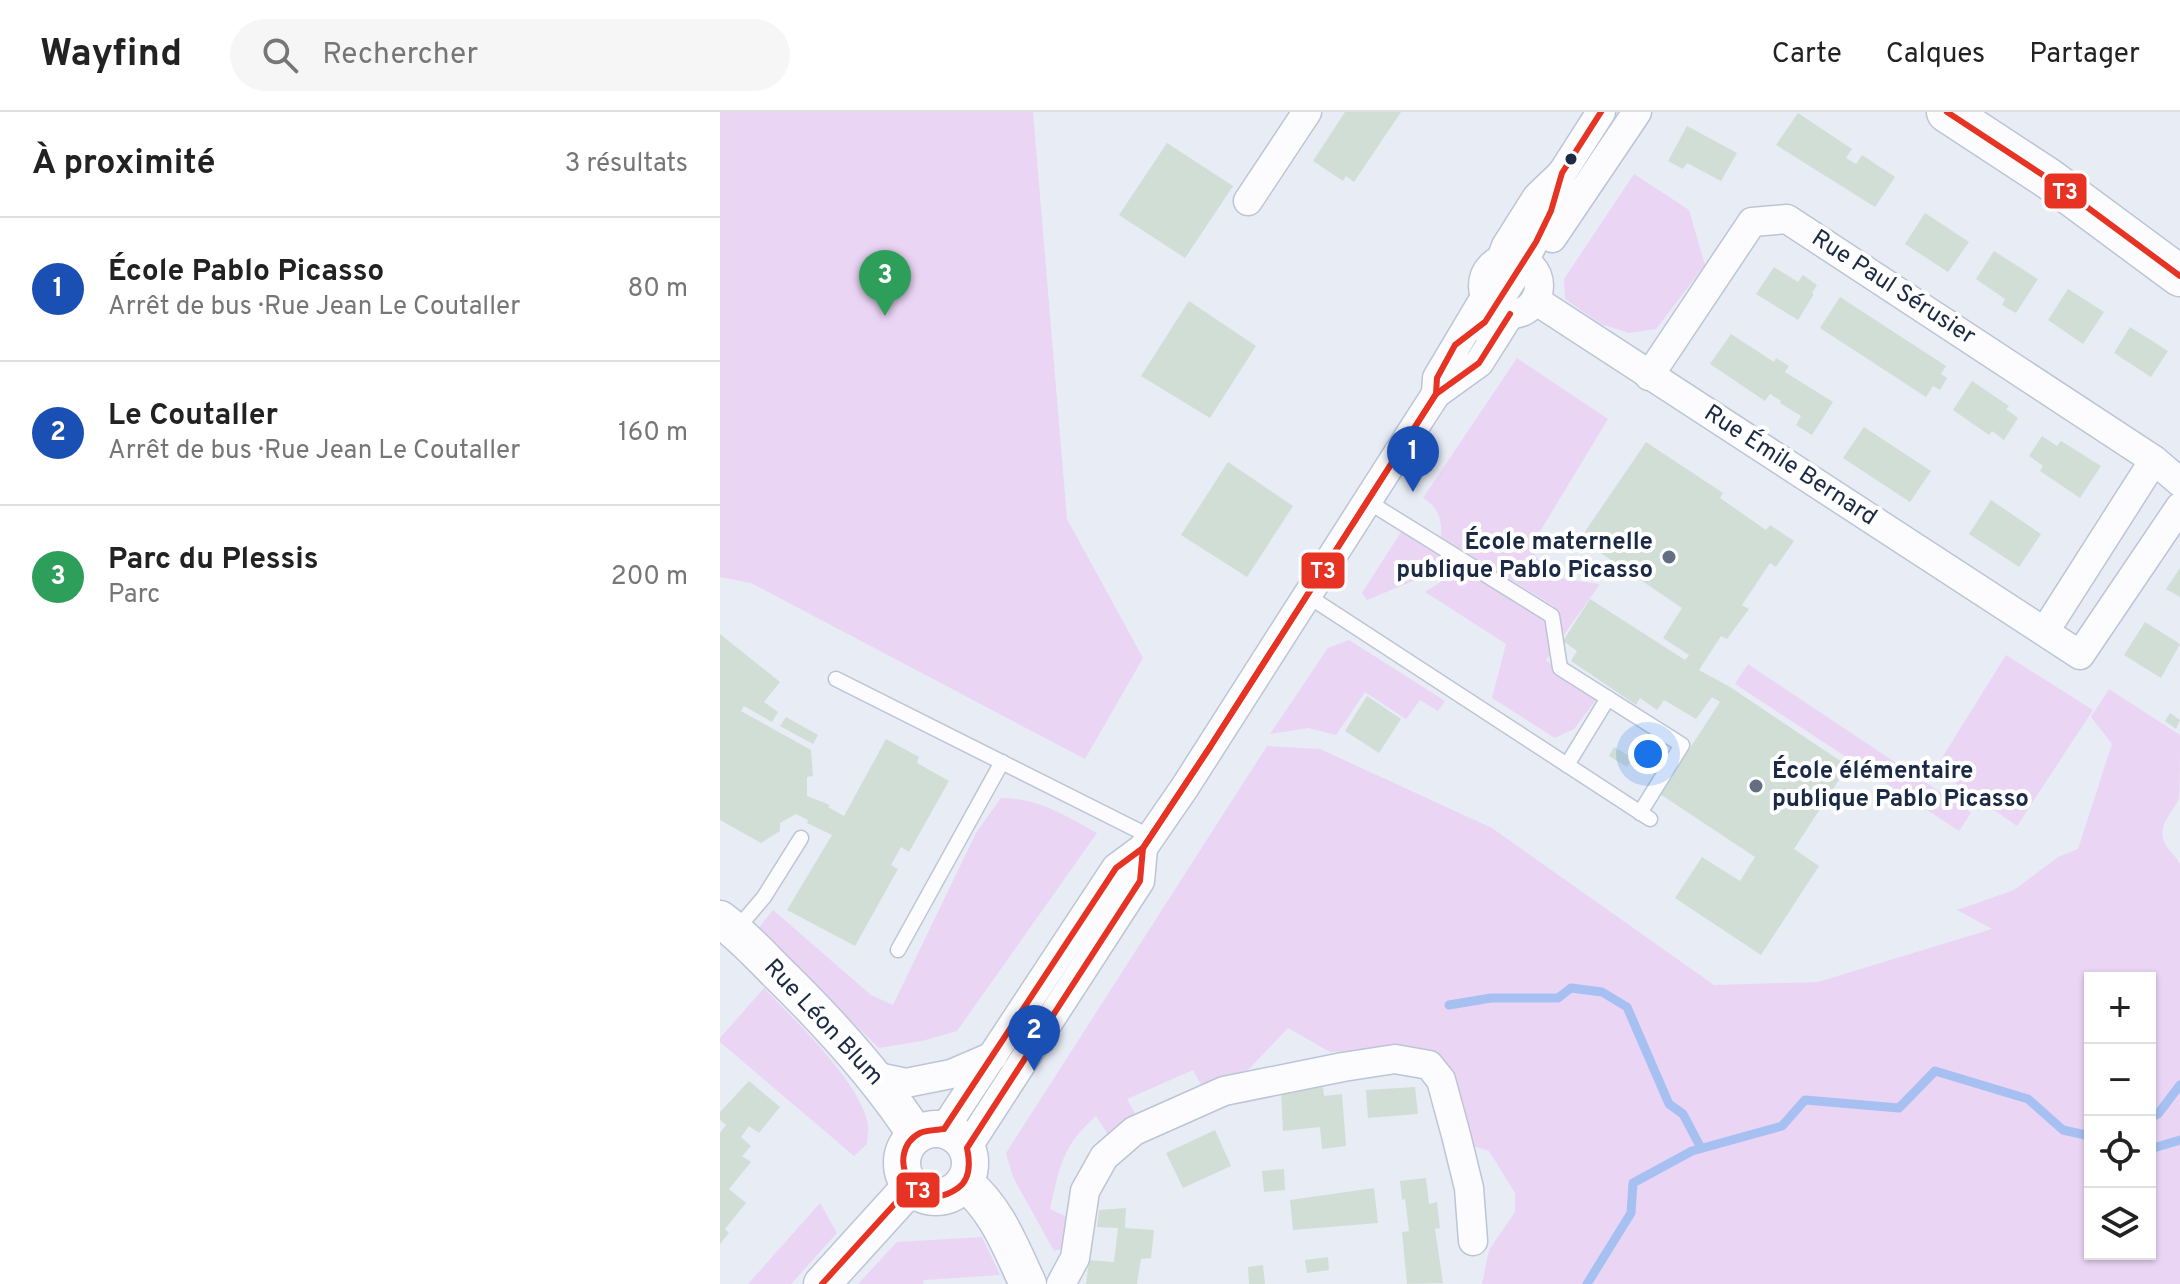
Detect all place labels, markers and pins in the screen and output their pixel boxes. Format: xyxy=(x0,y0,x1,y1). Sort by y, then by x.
unlabelled marker xyxy=(1563,151,1579,167)
pin: 3 xyxy=(859,250,911,316)
pin: 1 xyxy=(1387,426,1439,492)
place label: École maternelle publique Pablo Picasso xyxy=(1396,526,1653,586)
marker: École maternelle publique Pablo Picasso xyxy=(1660,548,1678,566)
place label: École élémentaire publique Pablo Picasso xyxy=(1772,755,2029,815)
marker: École élémentaire publique Pablo Picasso xyxy=(1747,777,1765,795)
pin: 2 xyxy=(1008,1005,1060,1071)

